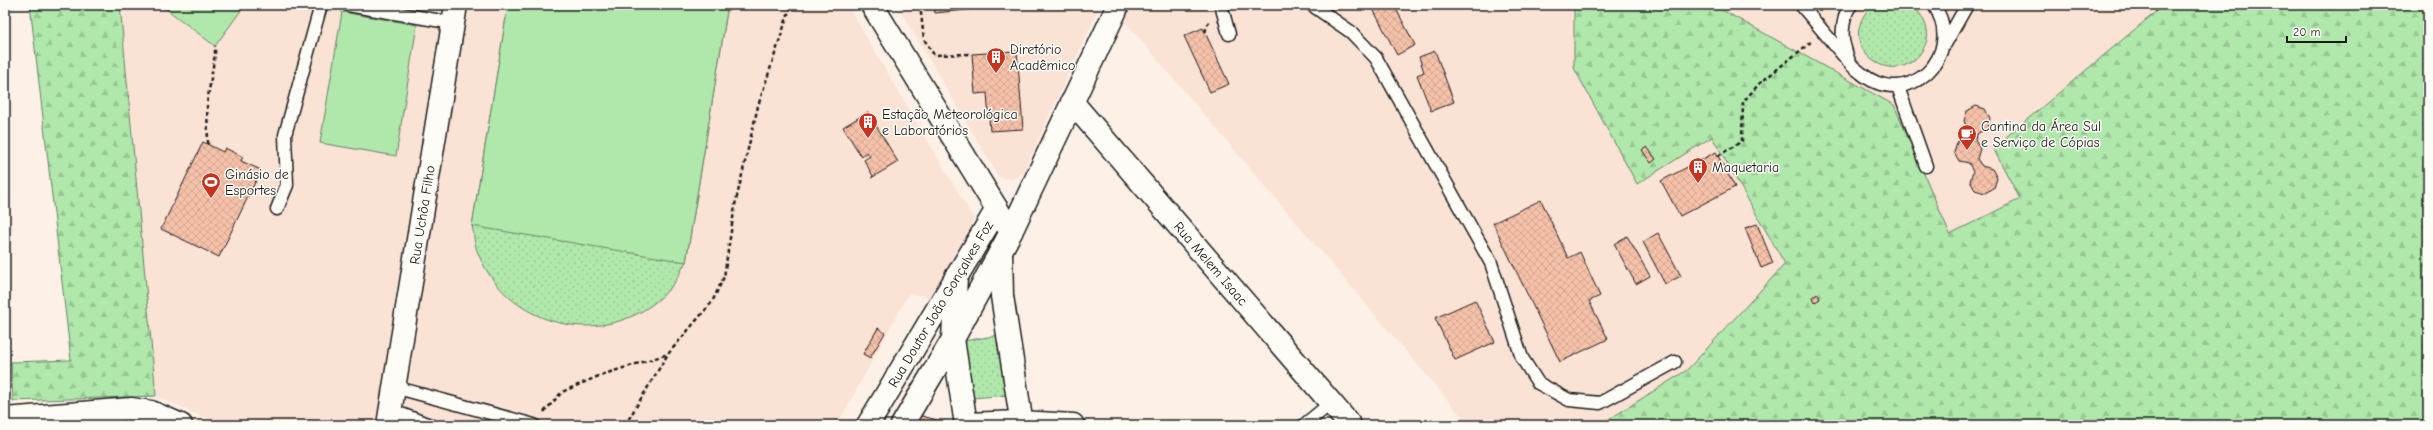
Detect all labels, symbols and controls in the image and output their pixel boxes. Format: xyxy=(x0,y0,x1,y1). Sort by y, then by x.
scale bar xyxy=(2287,18,2346,44)
text: 20 m xyxy=(2293,25,2321,39)
place label: Diretório Acadêmico xyxy=(1010,41,1075,74)
building icon: Diretório Acadêmico xyxy=(985,46,1007,74)
place label: Estação Meteorológica e Laboratórios xyxy=(882,106,1018,139)
building icon: Estação Meteorológica e Laboratórios xyxy=(857,111,879,139)
place label: Cantina da Área Sul e Serviço de Cópias xyxy=(1981,118,2101,151)
cafe icon: Cantina da Área Sul e Serviço de Cópias xyxy=(1956,123,1978,151)
building icon: Maquetaria xyxy=(1687,156,1709,184)
place label: Maquetaria xyxy=(1712,159,1779,176)
street label: Rua Uchôa Filho xyxy=(406,164,439,266)
place label: Ginásio de Esportes xyxy=(225,166,289,199)
sports icon: Ginásio de Esportes xyxy=(200,171,222,199)
street label: Rua Doutor João Gonçalves Foz xyxy=(884,218,997,391)
street label: Rua Melem Isaac xyxy=(1170,218,1251,309)

